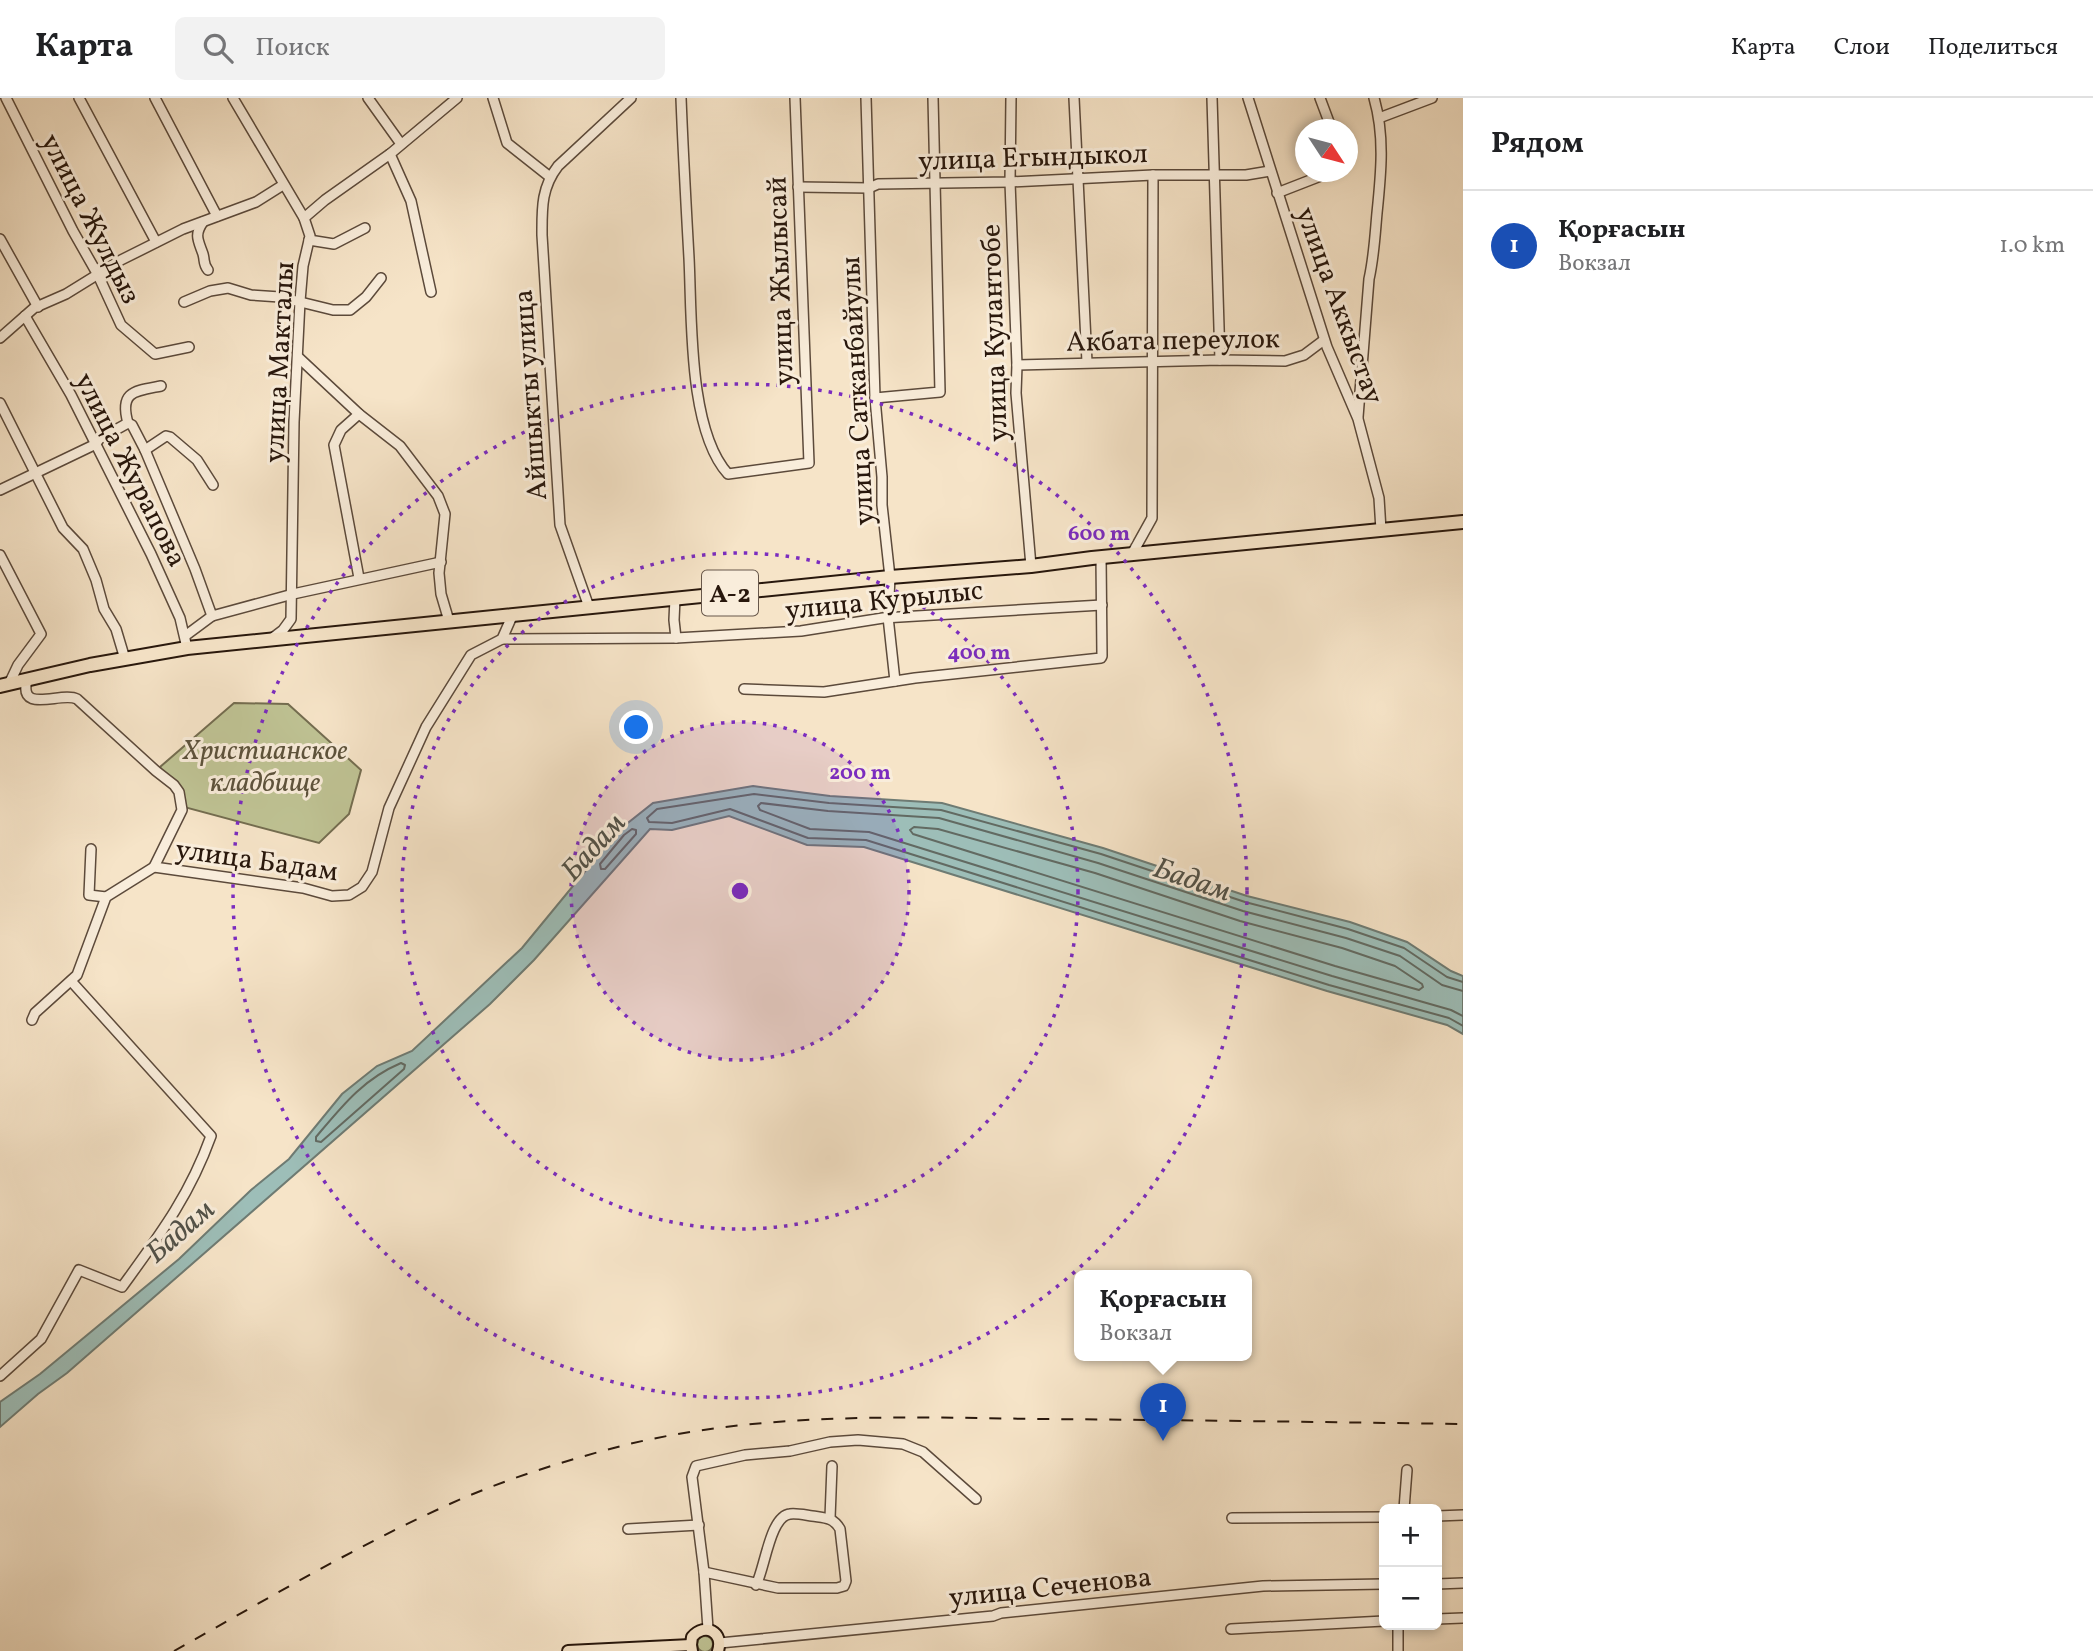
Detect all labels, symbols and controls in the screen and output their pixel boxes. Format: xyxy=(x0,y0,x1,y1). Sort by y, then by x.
search box xyxy=(175,17,665,80)
text: Карта xyxy=(35,25,133,71)
icon: search xyxy=(199,29,237,67)
text: Поиск xyxy=(255,30,330,66)
text: Карта xyxy=(1731,31,1796,65)
text: Слои xyxy=(1834,31,1890,65)
text: Поделиться xyxy=(1928,31,2058,65)
north arrow xyxy=(1295,119,1358,182)
text: Рядом xyxy=(1491,123,1584,165)
street label: улица Жулдыз xyxy=(30,127,149,311)
street label: улица Егындыкол xyxy=(918,135,1149,182)
street label: улица Жылысай xyxy=(758,176,805,386)
street label: улица Аккыстау xyxy=(1285,202,1392,410)
text: Қорғасын xyxy=(1558,212,1685,248)
street label: улица Кулантобе xyxy=(972,223,1019,443)
text: 1 xyxy=(1509,230,1519,262)
text: 1.0 km xyxy=(1999,230,2065,262)
text: Вокзал xyxy=(1558,248,1631,280)
street label: улица Сатканбайулы xyxy=(832,255,885,526)
street label: улица Макталы xyxy=(256,260,305,464)
street label: Айшыкты улица xyxy=(505,288,558,502)
street label: Акбата переулок xyxy=(1066,320,1280,363)
street label: улица Журапова xyxy=(64,366,196,574)
text: 600 m xyxy=(1068,520,1130,549)
road number: A-2 xyxy=(702,570,758,615)
street label: улица Курылыс xyxy=(783,572,985,631)
text: 400 m xyxy=(948,639,1010,668)
your location xyxy=(619,710,653,744)
park label: Христианское кладбище xyxy=(182,732,347,803)
text: 200 m xyxy=(829,759,891,788)
water label: Бадам xyxy=(552,804,637,891)
street label: улица Бадам xyxy=(173,831,340,892)
water label: Бадам xyxy=(1148,848,1237,914)
centre of rings xyxy=(728,879,752,903)
water label: Бадам xyxy=(137,1190,225,1274)
popup xyxy=(1074,1270,1252,1361)
text: Қорғасын xyxy=(1099,1282,1227,1318)
text: Вокзал xyxy=(1099,1318,1172,1350)
pin: 1 xyxy=(1140,1383,1186,1441)
map controls xyxy=(1379,1504,1442,1630)
button: + xyxy=(1379,1504,1442,1567)
street label: улица Сеченова xyxy=(947,1558,1153,1619)
button: − xyxy=(1379,1567,1442,1630)

